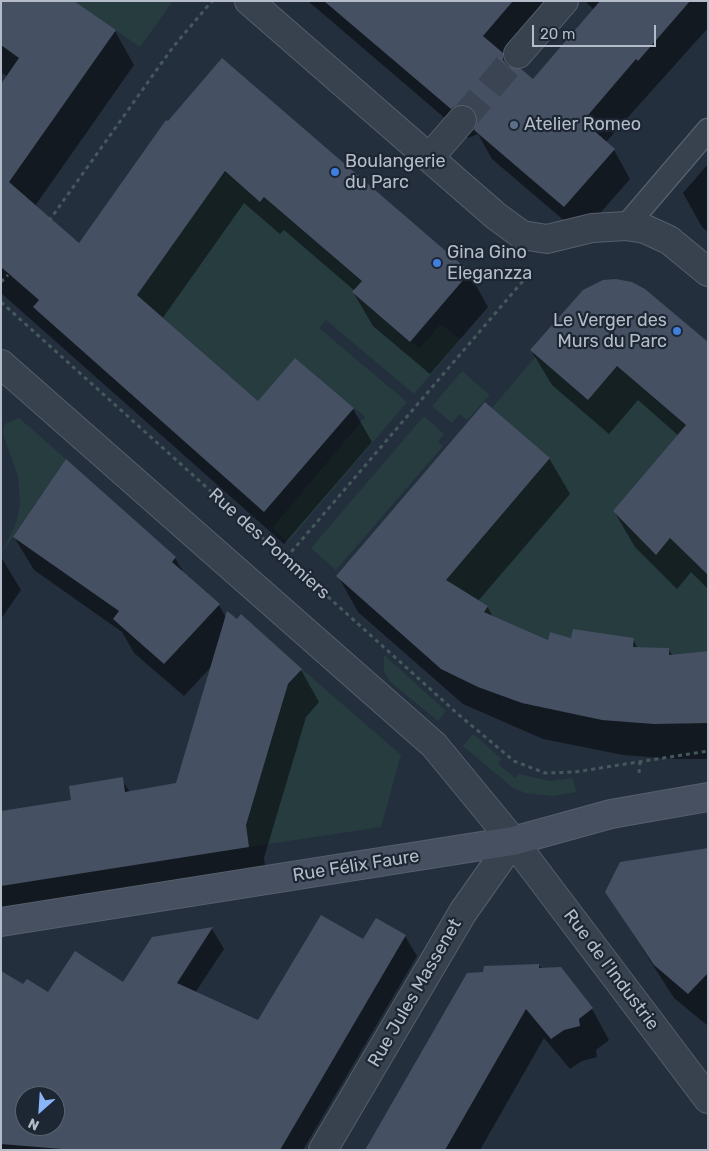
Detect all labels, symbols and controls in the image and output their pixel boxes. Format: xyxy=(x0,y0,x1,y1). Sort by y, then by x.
scale bar xyxy=(534,15,658,47)
text: 20 m xyxy=(540,25,575,43)
place label: Atelier Romeo xyxy=(524,114,641,136)
marker: Atelier Romeo xyxy=(508,119,520,131)
place label: Boulangerie du Parc xyxy=(345,151,446,193)
marker: Boulangerie du Parc xyxy=(329,166,341,178)
place label: Gina Gino Eleganzza xyxy=(447,242,532,284)
marker: Gina Gino Eleganzza xyxy=(431,257,443,269)
place label: Le Verger des Murs du Parc xyxy=(553,310,667,352)
marker: Le Verger des Murs du Parc xyxy=(671,325,683,337)
street label: Rue des Pommiers xyxy=(204,484,334,604)
street label: Rue Félix Faure xyxy=(291,845,421,887)
street label: Rue de l'Industrie xyxy=(559,905,663,1035)
street label: Rue Jules Massenet xyxy=(364,915,466,1071)
north arrow xyxy=(15,1086,65,1136)
text: N xyxy=(25,1114,42,1134)

